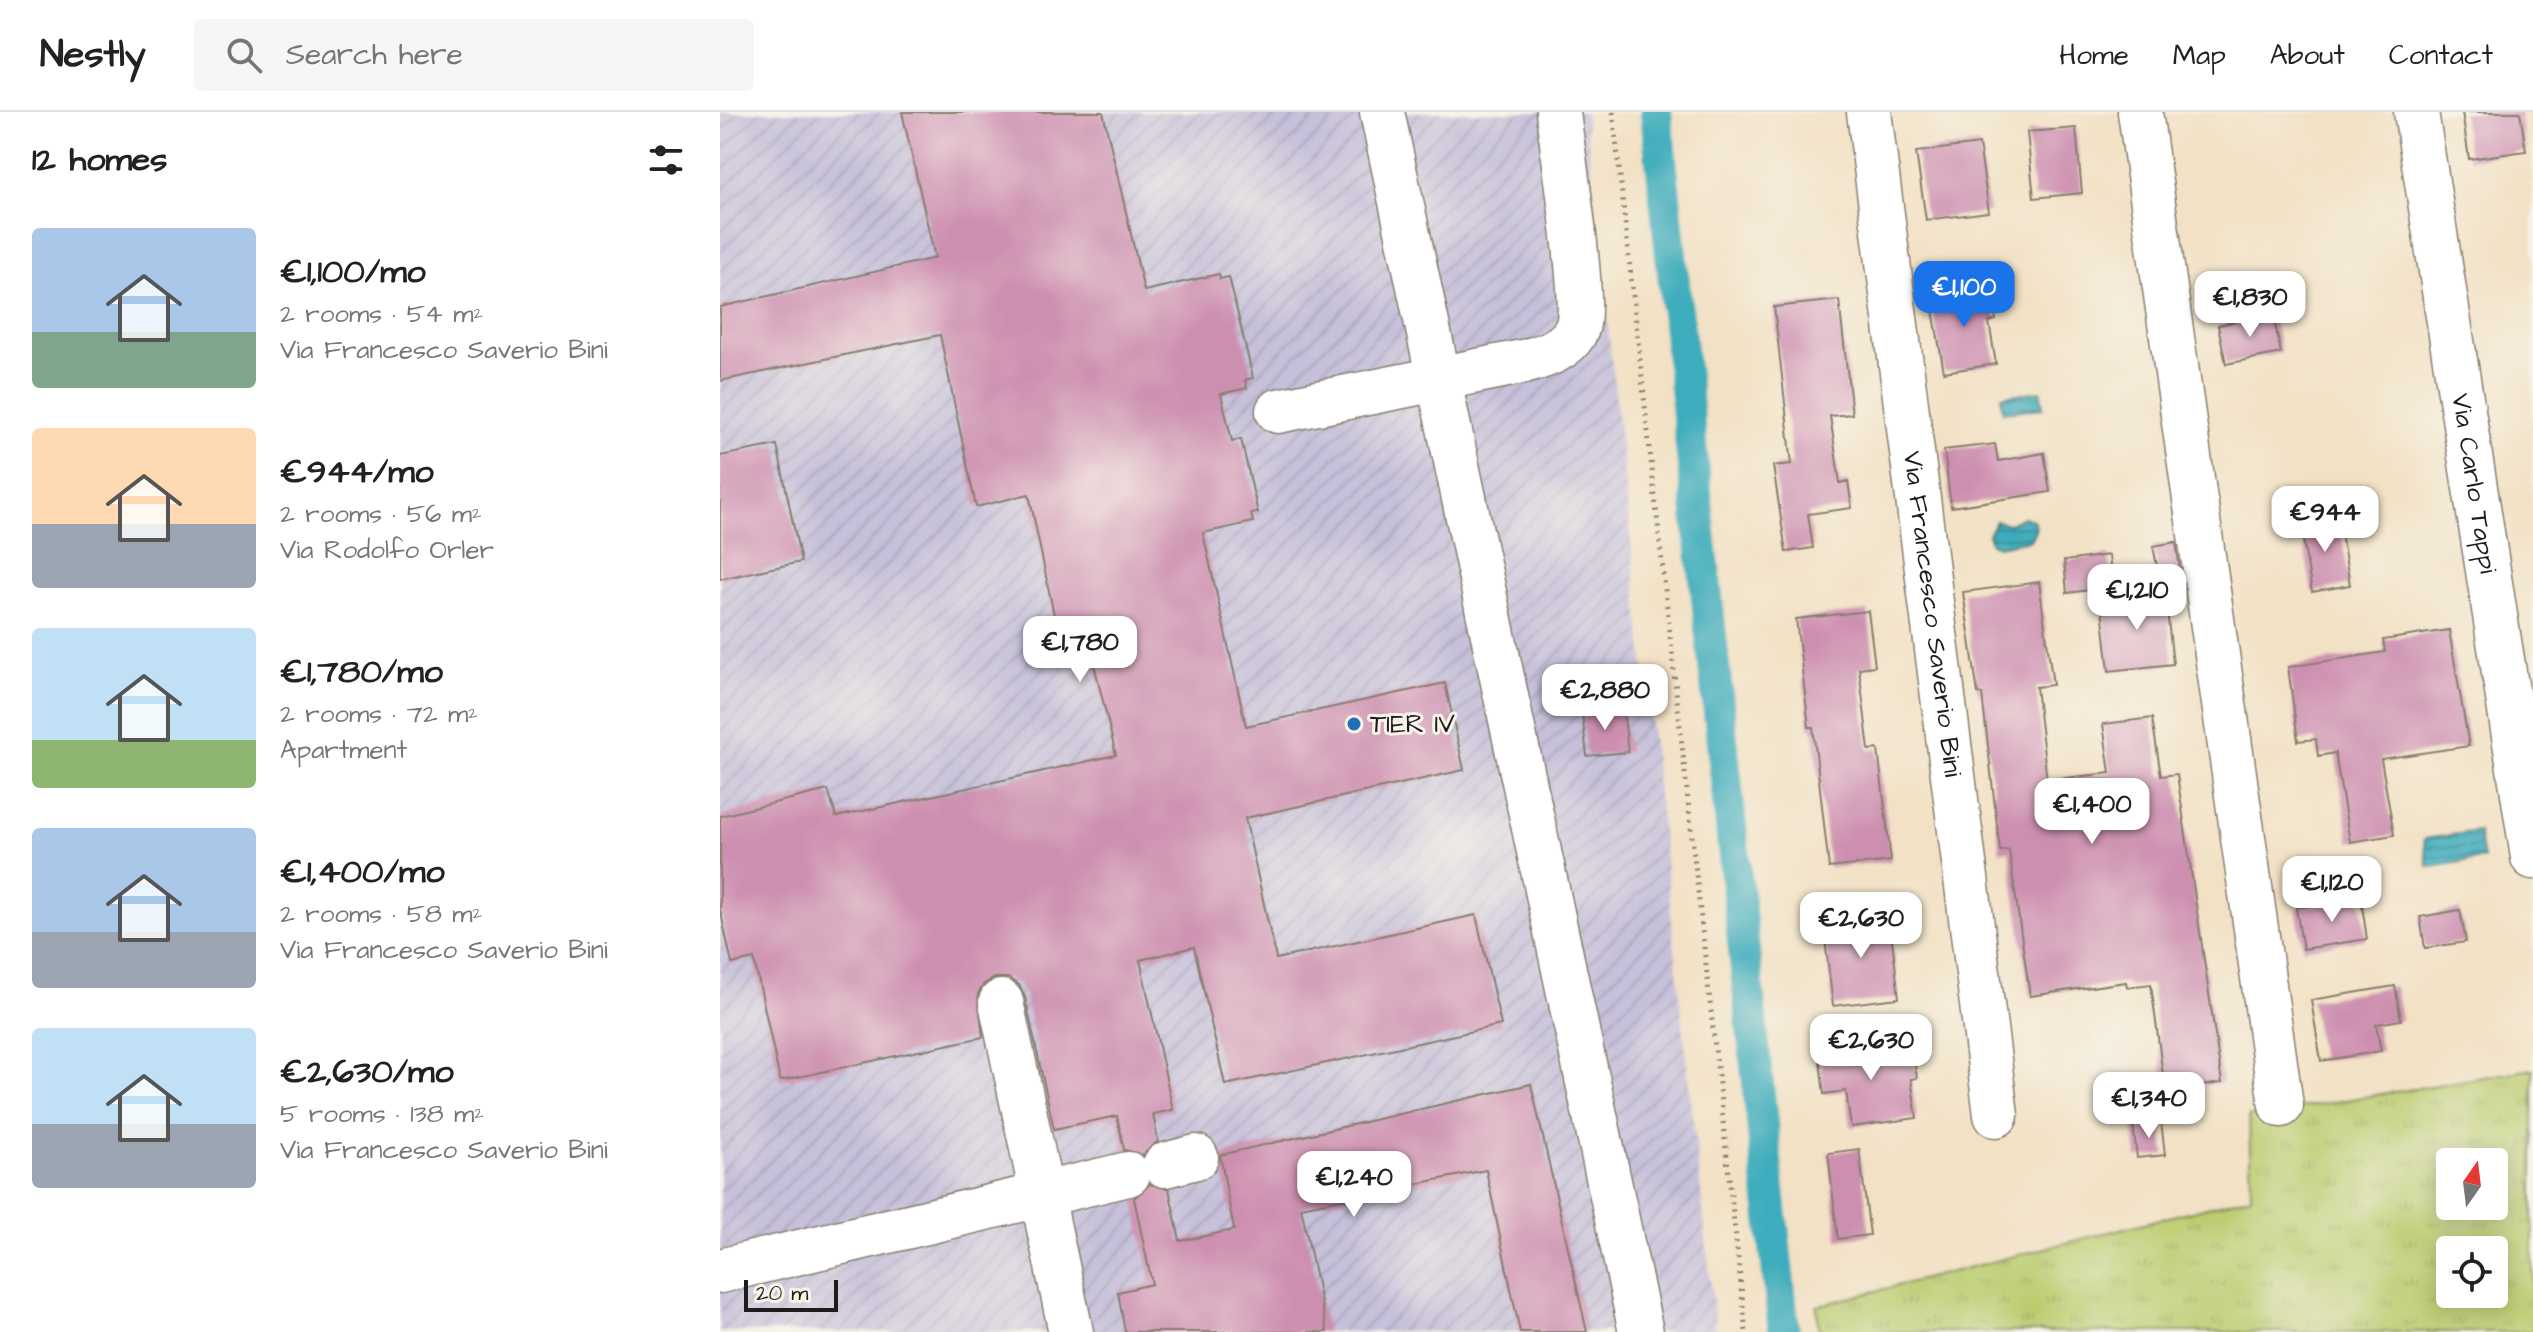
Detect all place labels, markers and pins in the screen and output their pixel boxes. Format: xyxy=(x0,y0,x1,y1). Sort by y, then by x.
pin: €1,100 xyxy=(1899,261,2029,329)
pin: €1,830 xyxy=(2185,271,2315,339)
pin: €944 xyxy=(2278,486,2372,554)
pin: €1,210 xyxy=(2072,564,2202,632)
pin: €1,780 xyxy=(1015,616,1145,684)
pin: €2,880 xyxy=(1540,664,1670,732)
place label: TIER IV xyxy=(1370,706,1455,742)
marker: TIER IV xyxy=(1345,715,1363,733)
pin: €1,400 xyxy=(2027,778,2157,846)
pin: €1,120 xyxy=(2267,856,2397,924)
pin: €2,630 xyxy=(1796,892,1926,960)
pin: €2,630 xyxy=(1806,1014,1936,1082)
pin: €1,340 xyxy=(2084,1072,2214,1140)
pin: €1,240 xyxy=(1289,1151,1419,1219)

